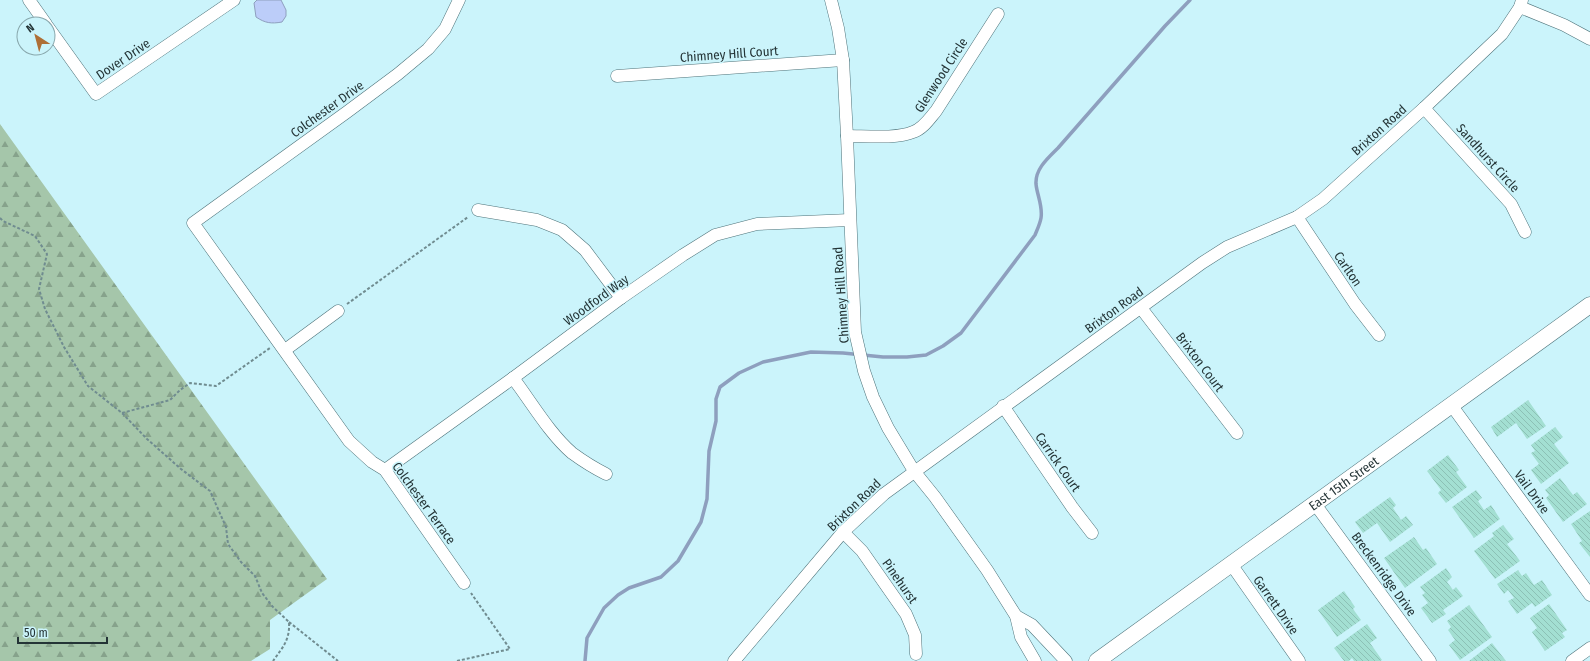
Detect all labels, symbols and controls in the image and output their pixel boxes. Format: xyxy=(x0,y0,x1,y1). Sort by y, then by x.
north arrow xyxy=(16,16,56,56)
text: N xyxy=(24,21,37,36)
street label: Glenwood Circle xyxy=(911,35,971,115)
street label: Dover Drive xyxy=(93,36,153,82)
street label: Chimney Hill Court xyxy=(679,43,779,65)
street label: Colchester Drive xyxy=(288,78,366,140)
street label: Brixton Road xyxy=(1349,102,1409,158)
street label: Sandhurst Circle xyxy=(1453,121,1523,195)
street label: Chimney Hill Road xyxy=(830,246,852,344)
street label: Carlton xyxy=(1331,249,1365,289)
street label: Woodford Way xyxy=(561,271,631,329)
street label: Brixton Road xyxy=(1082,284,1146,336)
street label: Brixton Court xyxy=(1173,329,1228,395)
street label: Carrick Court xyxy=(1032,430,1084,495)
street label: East 15th Street xyxy=(1306,452,1382,513)
street label: Colchester Terrace xyxy=(389,459,459,547)
street label: Vail Drive xyxy=(1511,467,1553,517)
street label: Brixton Road xyxy=(824,476,884,534)
street label: Breckenridge Drive xyxy=(1348,529,1420,619)
street label: Pinehurst xyxy=(879,556,921,607)
street label: Garrett Drive xyxy=(1250,573,1302,637)
scale bar xyxy=(18,619,107,645)
text: 50 m xyxy=(24,626,48,640)

